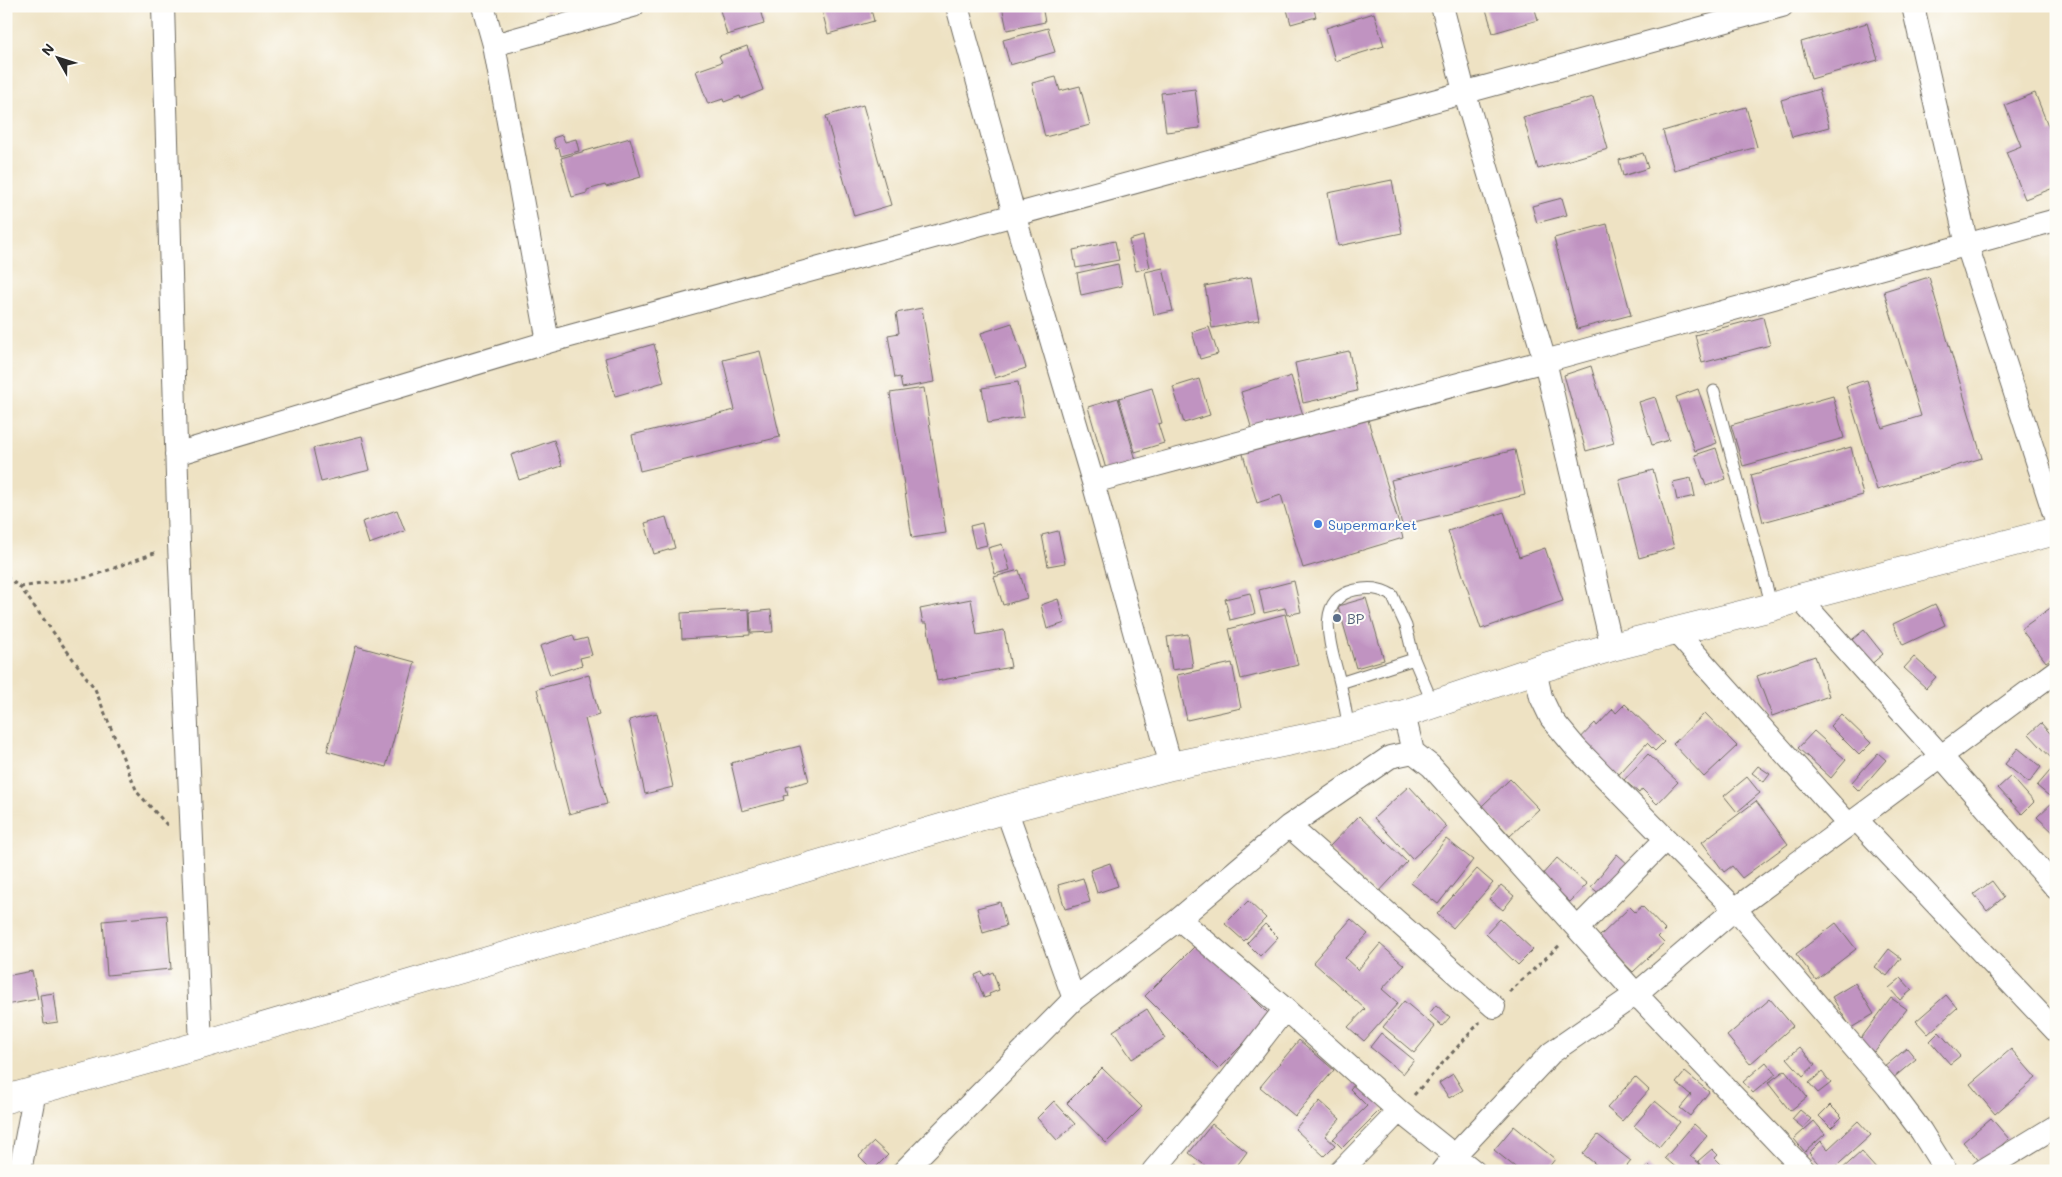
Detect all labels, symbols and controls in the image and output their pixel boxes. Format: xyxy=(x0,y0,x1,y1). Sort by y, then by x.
north arrow xyxy=(32,32,82,82)
text: N xyxy=(37,39,58,60)
place label: Supermarket xyxy=(1328,515,1417,534)
marker: Supermarket xyxy=(1312,518,1324,530)
place label: BP xyxy=(1347,609,1365,628)
marker: BP xyxy=(1331,612,1343,624)

